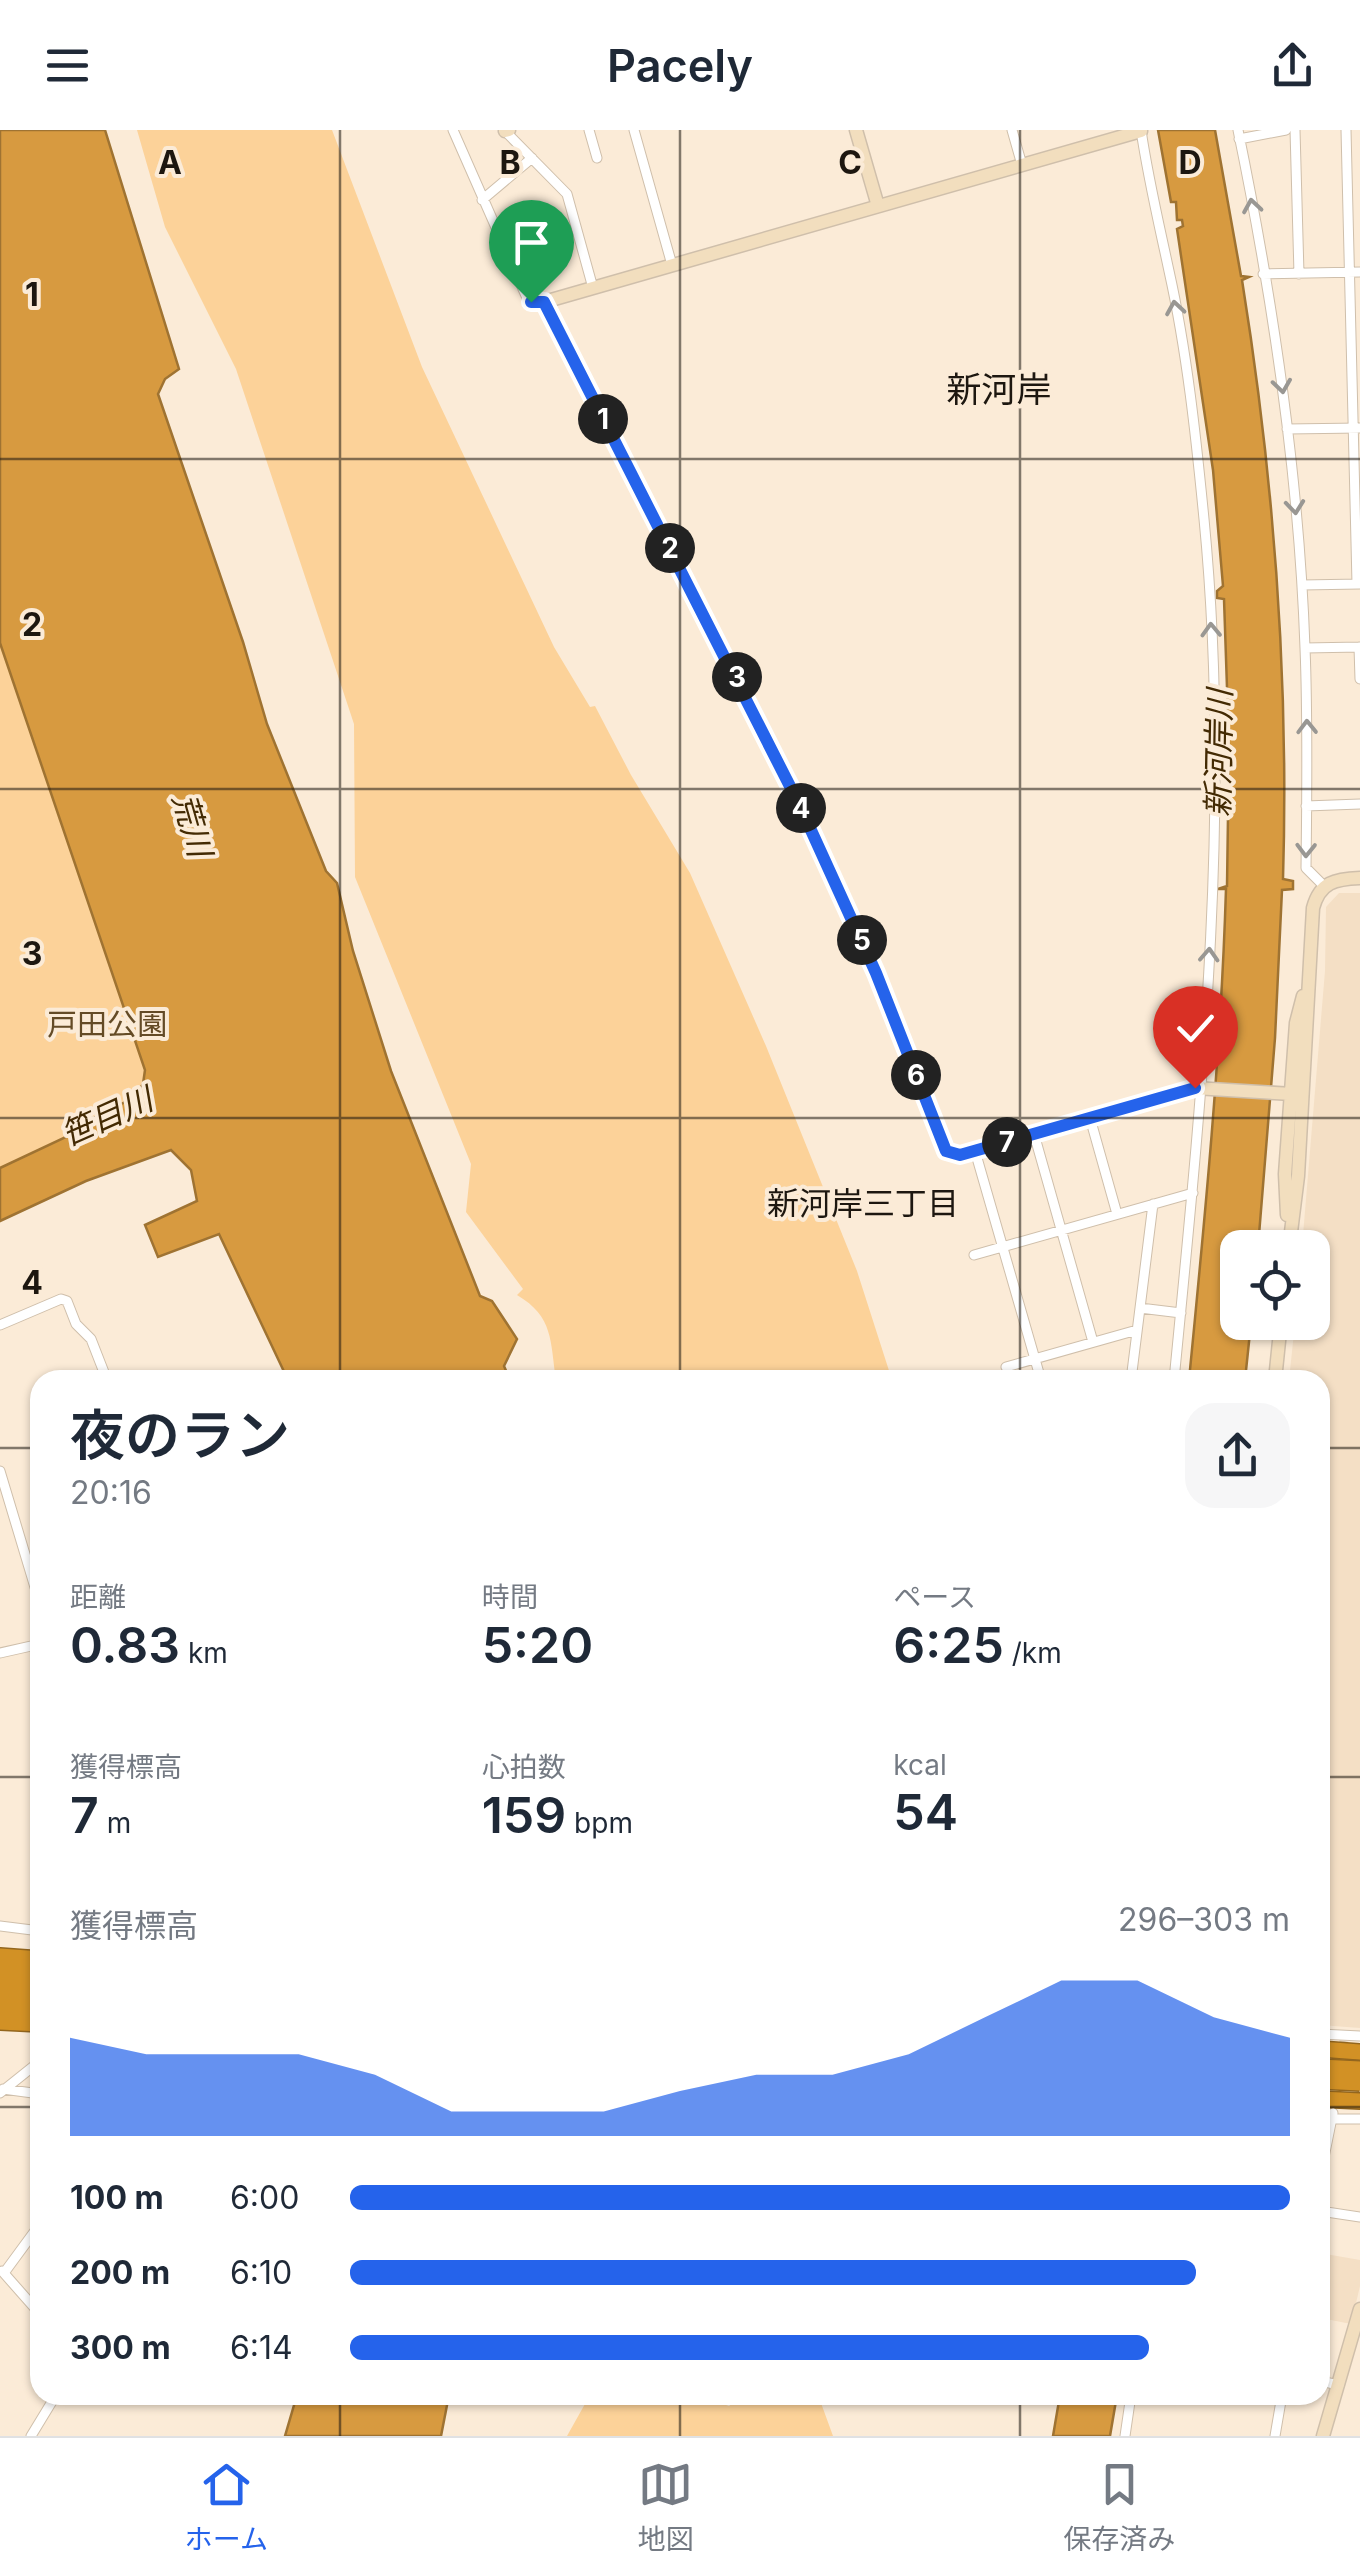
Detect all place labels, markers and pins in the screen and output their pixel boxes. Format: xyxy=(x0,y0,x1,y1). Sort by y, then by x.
pin xyxy=(489,200,574,303)
pin: 1 xyxy=(578,394,628,444)
pin: 2 xyxy=(645,523,695,573)
pin: 3 xyxy=(712,652,762,702)
pin: 4 xyxy=(776,783,826,833)
pin: 5 xyxy=(837,915,887,965)
pin xyxy=(1153,986,1238,1089)
pin: 6 xyxy=(891,1050,941,1100)
pin: 7 xyxy=(982,1117,1032,1167)

